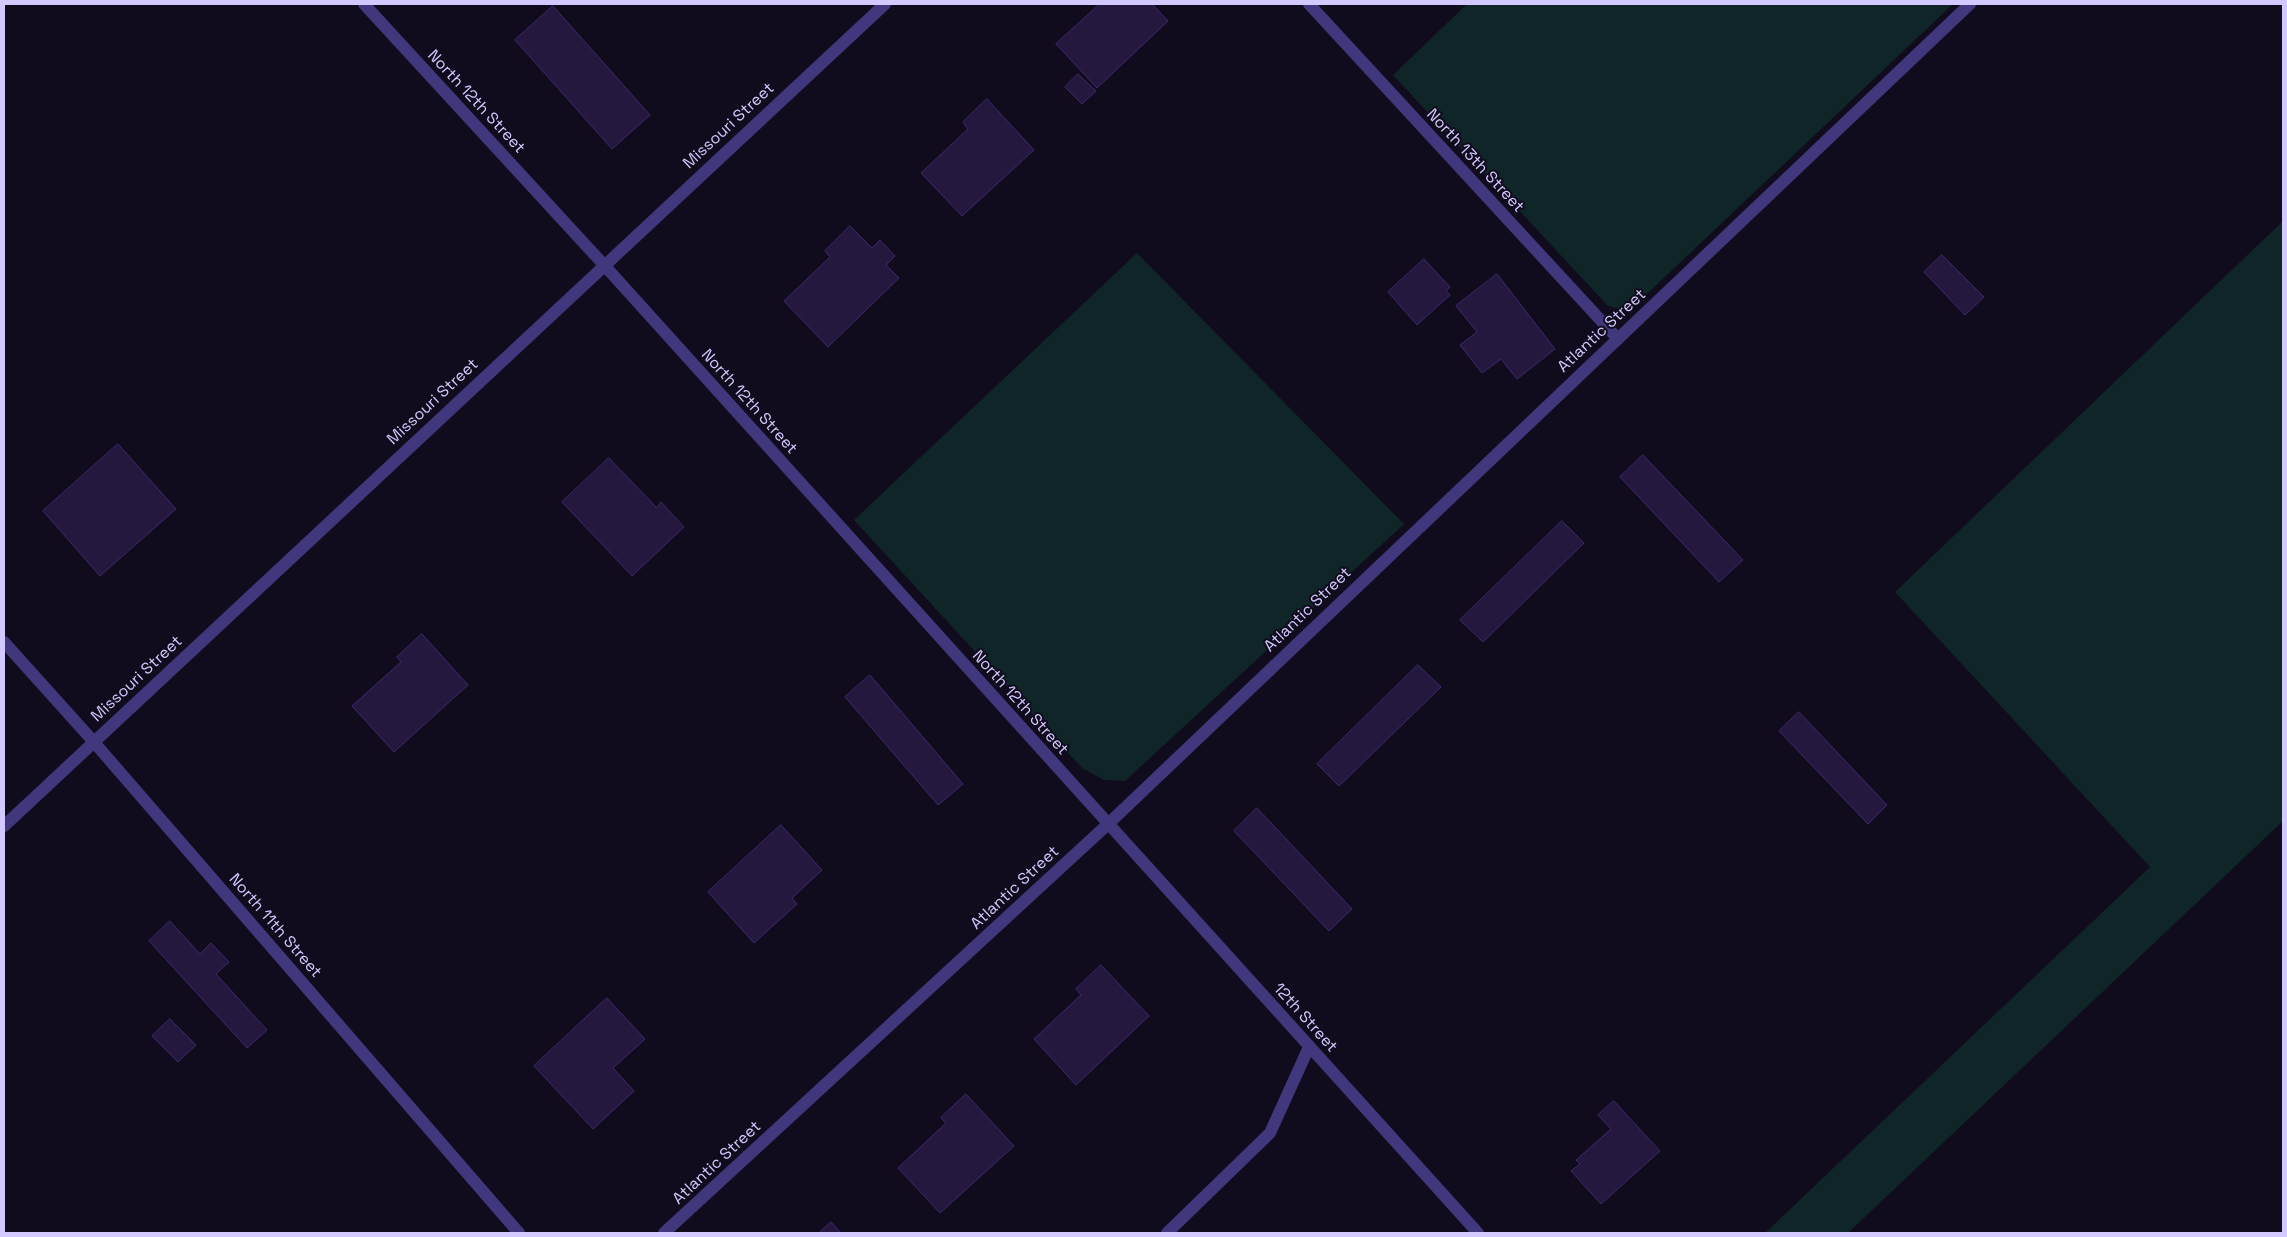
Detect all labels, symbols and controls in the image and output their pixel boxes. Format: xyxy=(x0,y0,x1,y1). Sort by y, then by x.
street label: North 12th Street xyxy=(423,46,529,158)
street label: Missouri Street xyxy=(680,79,778,173)
street label: North 13th Street xyxy=(1422,105,1528,217)
street label: Atlantic Street xyxy=(1554,285,1650,377)
street label: North 12th Street xyxy=(697,346,801,458)
street label: Missouri Street xyxy=(384,355,482,449)
street label: Atlantic Street xyxy=(1260,564,1356,656)
street label: Missouri Street xyxy=(88,632,186,726)
street label: North 12th Street xyxy=(968,647,1072,759)
street label: Atlantic Street xyxy=(967,842,1063,934)
street label: North 11th Street xyxy=(225,870,325,982)
street label: 12th Street xyxy=(1269,979,1341,1057)
street label: Atlantic Street xyxy=(669,1117,765,1209)

